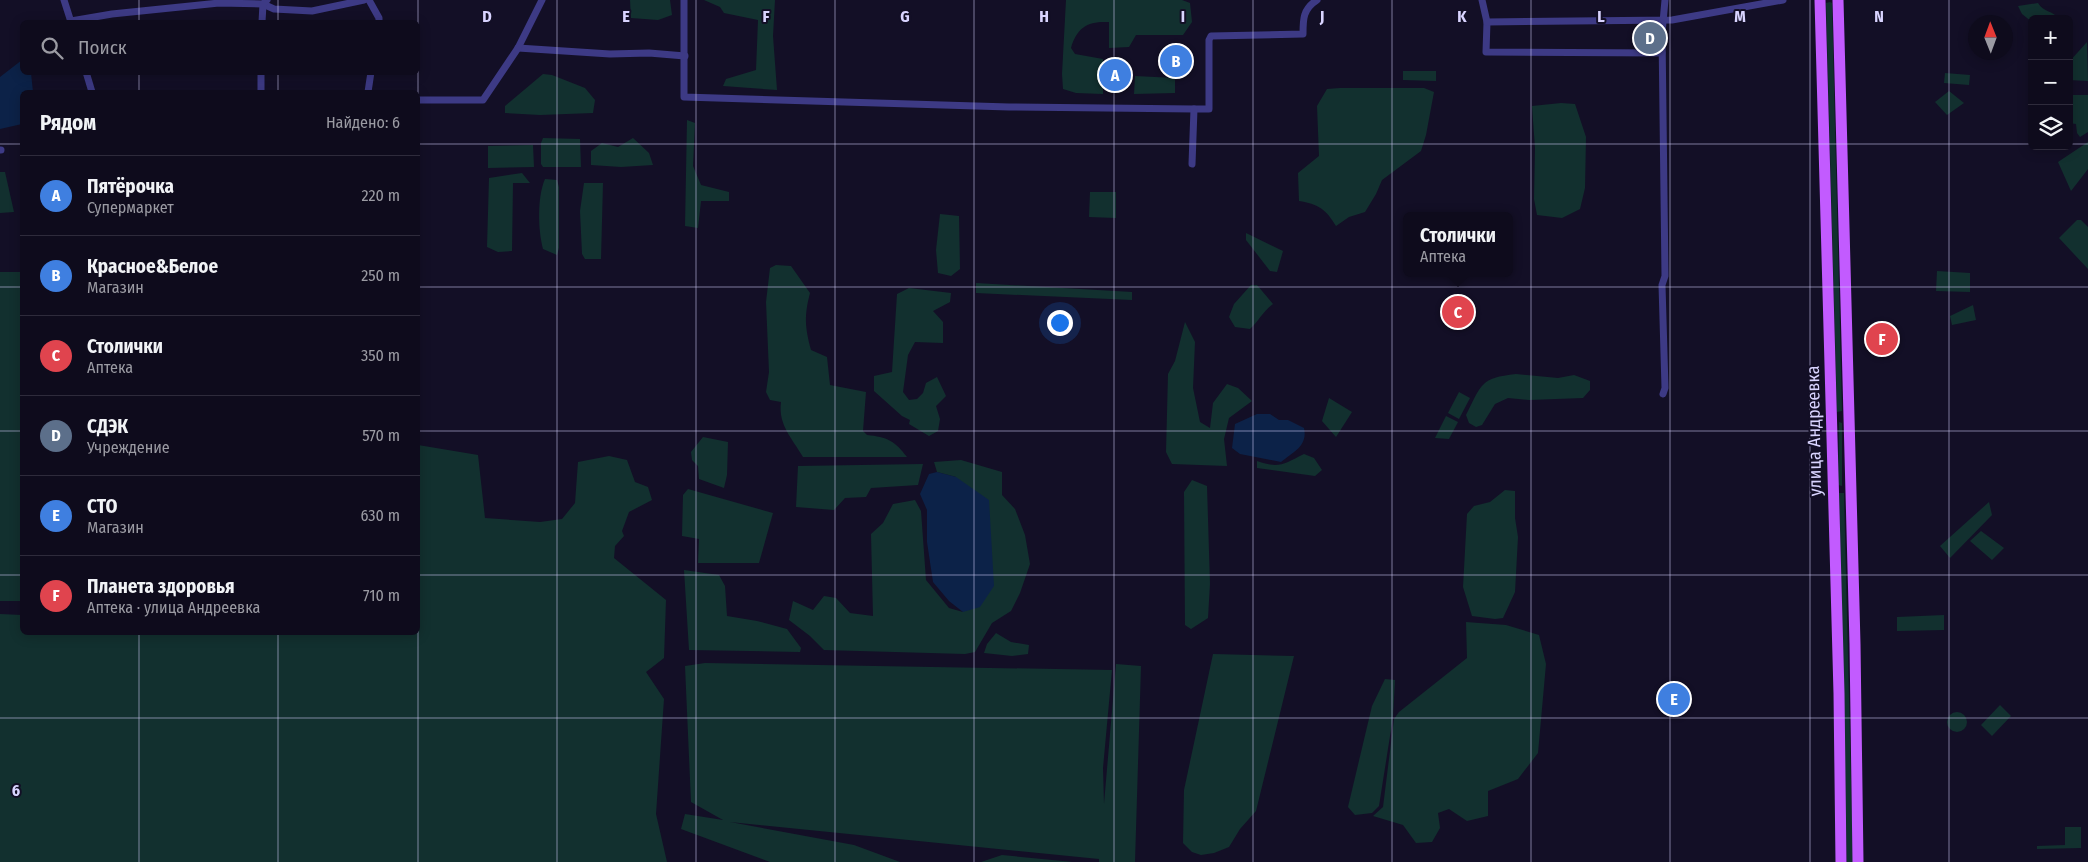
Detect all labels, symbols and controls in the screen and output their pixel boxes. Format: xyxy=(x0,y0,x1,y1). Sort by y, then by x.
text: D xyxy=(482,7,492,26)
text: E xyxy=(622,7,630,26)
text: F xyxy=(762,7,770,26)
text: G xyxy=(900,7,910,26)
text: H xyxy=(1039,7,1049,26)
text: I xyxy=(1181,7,1185,26)
text: J xyxy=(1319,7,1324,26)
text: K xyxy=(1457,7,1467,26)
text: L xyxy=(1597,7,1605,26)
text: M xyxy=(1734,7,1746,26)
text: N xyxy=(1874,7,1884,26)
north arrow xyxy=(1968,15,2013,60)
map controls xyxy=(2028,15,2073,150)
button: + xyxy=(2028,15,2073,60)
pin: D xyxy=(1634,19,1666,57)
search box xyxy=(20,20,420,75)
icon: search xyxy=(38,34,66,62)
text: Поиск xyxy=(78,36,127,59)
pin: B xyxy=(1160,42,1192,80)
pin: A xyxy=(1099,56,1131,94)
button: − xyxy=(2028,60,2073,105)
button: layers xyxy=(2028,105,2073,150)
text: Рядом xyxy=(40,110,96,136)
text: Найдено: 6 xyxy=(326,113,400,132)
text: Пятёрочка xyxy=(87,175,174,198)
text: A xyxy=(52,186,60,205)
text: 220 m xyxy=(361,186,400,205)
text: Супермаркет xyxy=(87,198,174,217)
popup xyxy=(1403,212,1513,277)
text: Столички xyxy=(1420,224,1496,247)
text: Аптека xyxy=(1420,247,1466,266)
text: Красное&Белое xyxy=(87,255,218,278)
text: B xyxy=(52,266,60,285)
text: 250 m xyxy=(361,266,400,285)
text: Магазин xyxy=(87,278,144,297)
pin: C xyxy=(1442,293,1474,331)
your location xyxy=(1047,310,1073,336)
pin: F xyxy=(1866,320,1898,358)
text: Столички xyxy=(87,335,163,358)
text: C xyxy=(52,346,60,365)
text: 350 m xyxy=(361,346,400,365)
text: Аптека xyxy=(87,358,133,377)
street label: улица Андреевка xyxy=(1802,365,1826,497)
text: СДЭК xyxy=(87,415,128,438)
text: D xyxy=(51,426,61,445)
text: 570 m xyxy=(362,426,400,445)
text: Учреждение xyxy=(87,438,170,457)
text: СТО xyxy=(87,495,117,518)
text: E xyxy=(52,506,60,525)
text: 630 m xyxy=(361,506,400,525)
text: Магазин xyxy=(87,518,144,537)
text: Планета здоровья xyxy=(87,575,235,598)
text: F xyxy=(52,586,60,605)
text: 710 m xyxy=(363,586,400,605)
text: Аптека · улица Андреевка xyxy=(87,598,260,617)
pin: E xyxy=(1658,680,1690,718)
text: 6 xyxy=(12,781,20,800)

